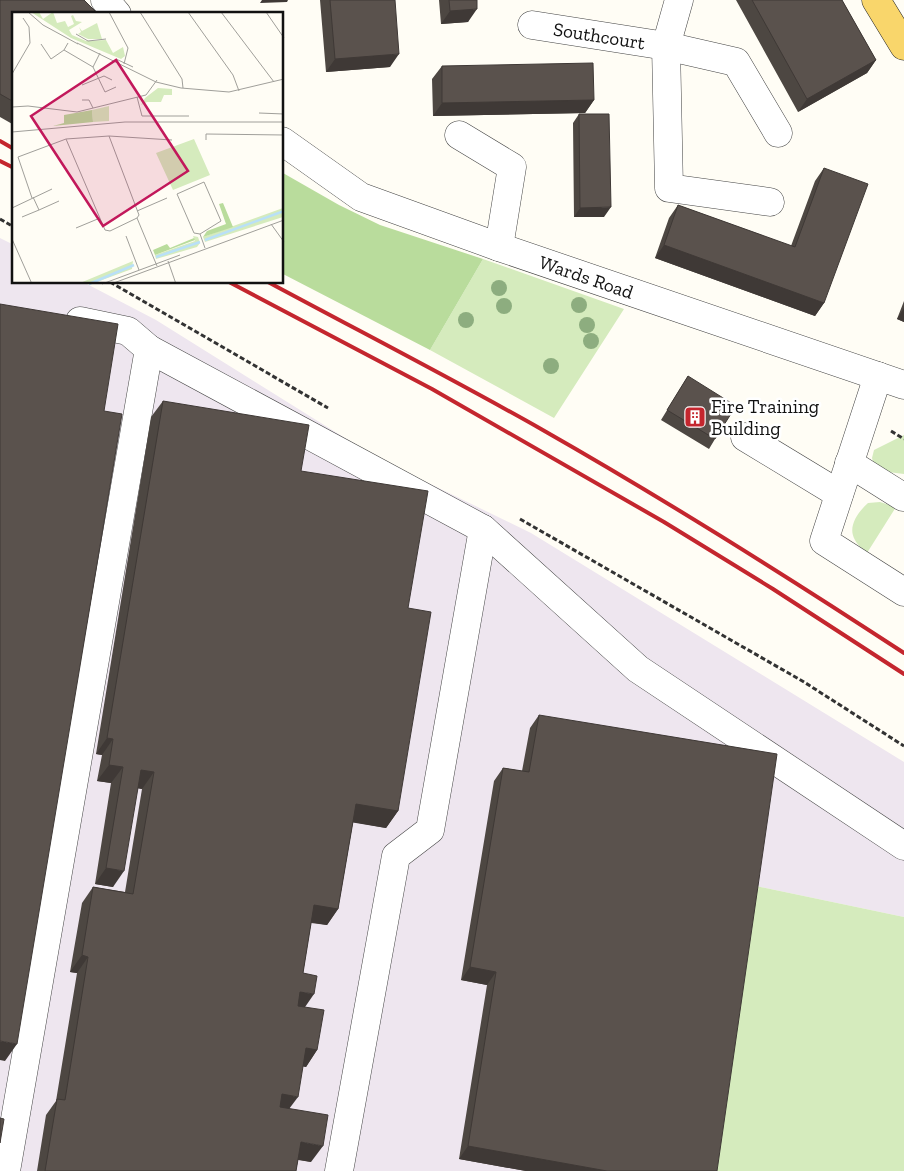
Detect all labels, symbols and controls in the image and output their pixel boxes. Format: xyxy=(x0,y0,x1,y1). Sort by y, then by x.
inset map xyxy=(12,12,284,284)
street label: Southcourt xyxy=(552,17,647,55)
street label: Wards Road xyxy=(536,251,637,304)
place label: Fire Training Building xyxy=(711,395,820,440)
building icon: Fire Training Building xyxy=(683,405,707,429)

